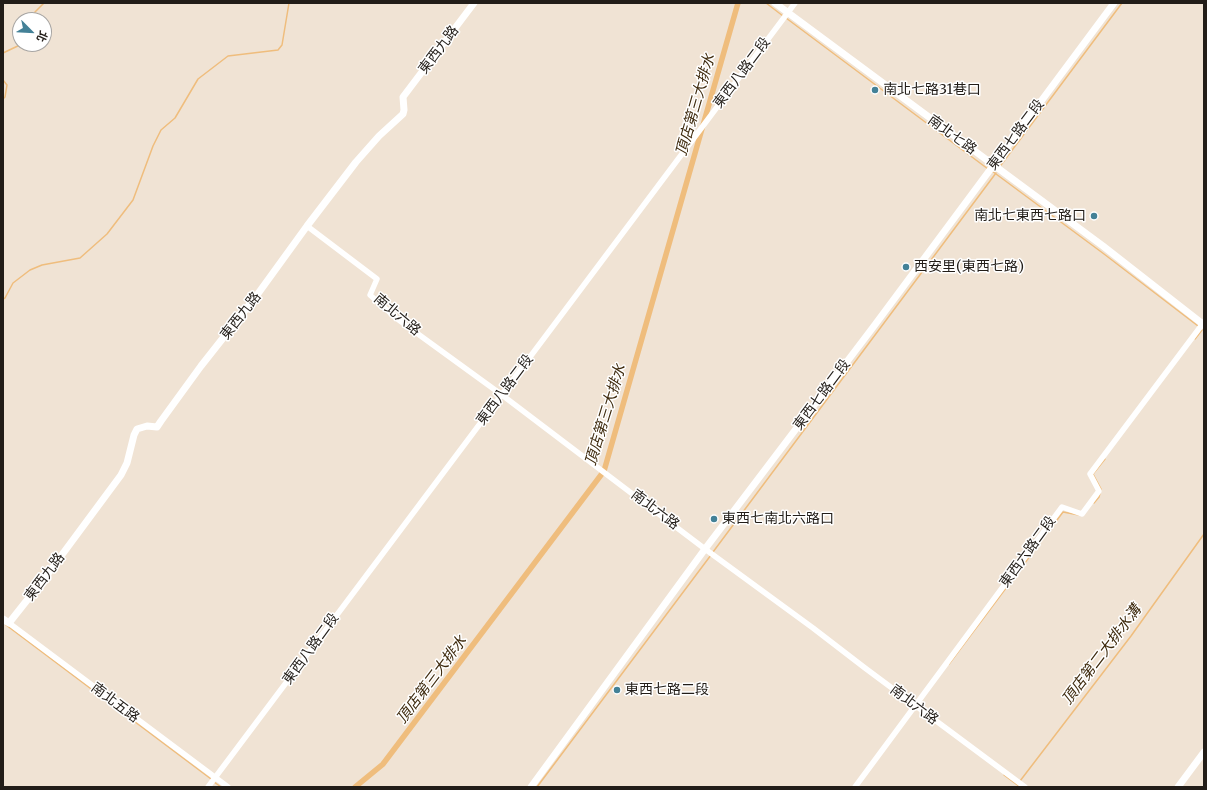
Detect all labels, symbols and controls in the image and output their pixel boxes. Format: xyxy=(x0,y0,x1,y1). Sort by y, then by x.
north arrow xyxy=(12,12,52,52)
street label: 東西九路 xyxy=(415,23,463,77)
text: 北 xyxy=(33,29,51,44)
street label: 東西八路二段 xyxy=(710,34,774,112)
water label: 頂店第三大排水 xyxy=(673,52,719,158)
place label: 南北七路31巷口 xyxy=(883,82,981,98)
marker: 南北七路31巷口 xyxy=(870,85,880,95)
street label: 東西七路二段 xyxy=(984,96,1048,174)
street label: 南北七路 xyxy=(924,112,980,158)
place label: 南北七東西七路口 xyxy=(974,208,1086,224)
marker: 南北七東西七路口 xyxy=(1089,211,1099,221)
place label: 西安里(東西七路) xyxy=(914,259,1024,275)
marker: 西安里(東西七路) xyxy=(901,262,911,272)
street label: 東西九路 xyxy=(217,289,265,343)
street label: 南北六路 xyxy=(370,291,424,339)
street label: 東西八路二段 xyxy=(473,351,537,429)
street label: 東西七路二段 xyxy=(790,356,854,434)
water label: 頂店第三大排水 xyxy=(582,362,630,468)
street label: 南北六路 xyxy=(628,486,682,534)
place label: 東西七南北六路口 xyxy=(722,511,834,527)
street label: 東西六路二段 xyxy=(997,513,1059,591)
marker: 東西七南北六路口 xyxy=(709,514,719,524)
street label: 東西九路 xyxy=(21,550,69,604)
water label: 頂店第二大排水溝 xyxy=(1059,602,1145,708)
street label: 東西八路二段 xyxy=(280,610,342,688)
water label: 頂店第三大排水 xyxy=(393,633,471,727)
street label: 南北五路 xyxy=(88,679,142,727)
street label: 南北六路 xyxy=(887,681,941,729)
place label: 東西七路二段 xyxy=(625,682,709,698)
marker: 東西七路二段 xyxy=(612,685,622,695)

